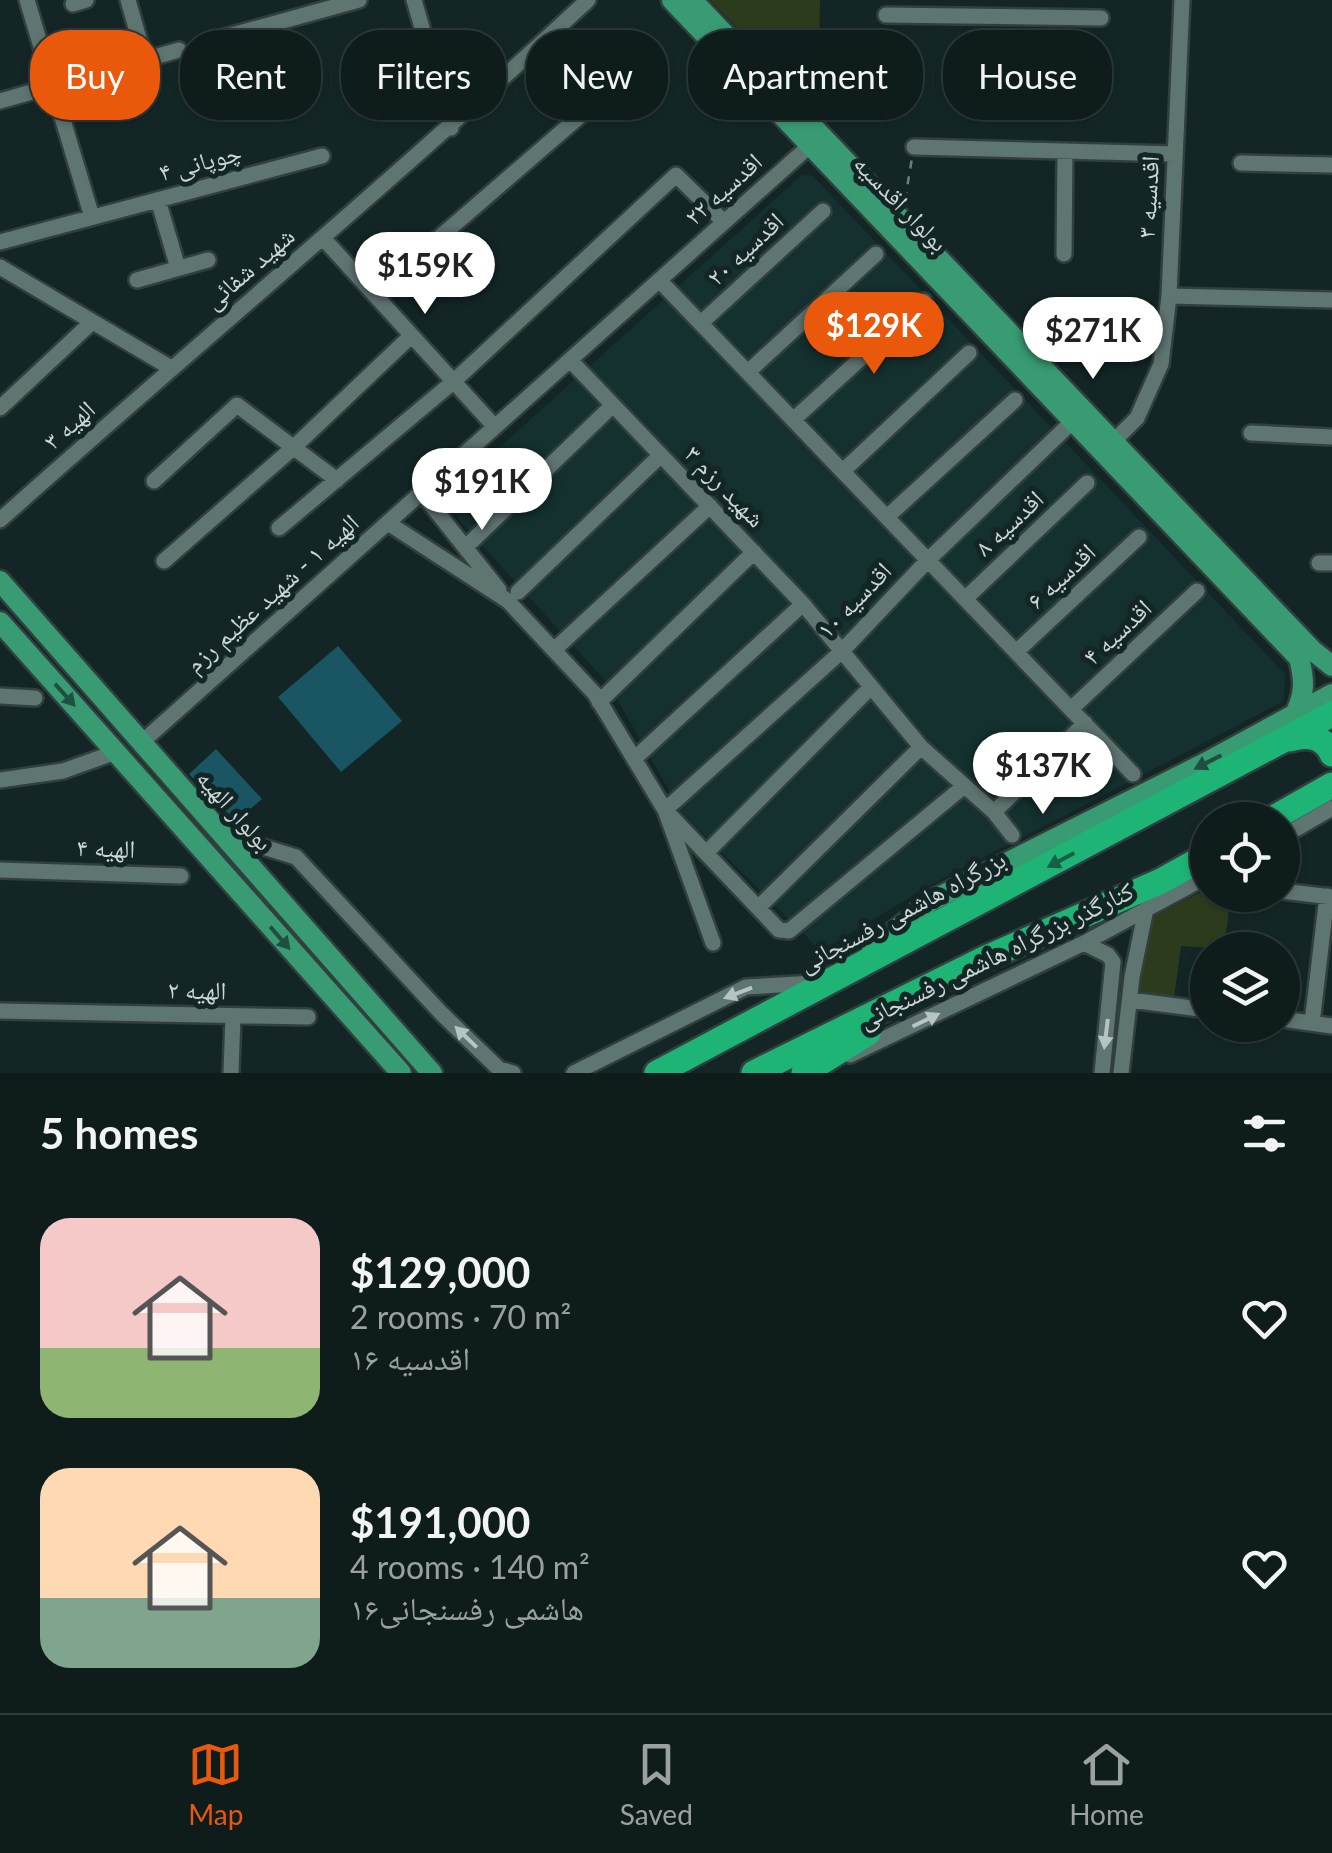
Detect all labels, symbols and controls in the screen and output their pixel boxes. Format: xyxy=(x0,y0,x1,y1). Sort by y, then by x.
chip: Buy xyxy=(30,30,160,120)
chip: Rent xyxy=(180,30,321,120)
chip: Filters xyxy=(341,30,506,120)
chip: New xyxy=(526,30,668,120)
chip: Apartment xyxy=(688,30,923,120)
chip: House xyxy=(943,30,1112,120)
street label: چوپانی ۴ xyxy=(155,136,245,188)
street label: اقدسیه ۲۲ xyxy=(677,146,768,231)
street label: بولوار اقدسیه xyxy=(848,148,955,257)
street label: اقدسیه ۳ xyxy=(1130,155,1165,239)
street label: اقدسیه ۲۰ xyxy=(700,205,789,292)
street label: شهید شفائی xyxy=(197,220,301,316)
pin: $159K xyxy=(355,232,495,317)
text: $159K xyxy=(377,245,473,284)
pin: $129K xyxy=(804,292,944,377)
pin: $271K xyxy=(1023,297,1163,382)
text: $129K xyxy=(826,305,922,344)
text: $271K xyxy=(1045,310,1141,349)
street label: الهیه ۳ xyxy=(36,393,100,455)
street label: شهید رزم ۳ xyxy=(677,438,772,535)
pin: $191K xyxy=(412,448,552,533)
text: $191K xyxy=(434,461,530,500)
street label: اقدسیه ۸ xyxy=(968,483,1049,562)
street label: الهیه ۱ - شهید عظیم رزم xyxy=(179,507,366,680)
street label: اقدسیه ۶ xyxy=(1020,536,1101,615)
street label: اقدسیه ۱۰ xyxy=(810,555,897,644)
street label: اقدسیه ۴ xyxy=(1076,592,1157,671)
one-way arrow xyxy=(54,682,76,707)
pin: $137K xyxy=(973,732,1113,817)
text: $137K xyxy=(995,745,1091,784)
one-way arrow xyxy=(1193,753,1222,770)
street label: بولوار الهیه xyxy=(191,763,280,857)
map controls xyxy=(1190,802,1300,1042)
button: locate xyxy=(1190,802,1300,912)
street label: الهیه ۴ xyxy=(76,831,136,863)
street label: بزرگراه هاشمی رفسنجانی xyxy=(793,843,1011,979)
one-way arrow xyxy=(1047,852,1076,869)
street label: کنارگذر بزرگراه هاشمی رفسنجانی xyxy=(853,874,1139,1036)
one-way arrow xyxy=(269,925,291,950)
button: layers xyxy=(1190,932,1300,1042)
street label: الهیه ۲ xyxy=(167,973,227,1005)
one-way arrow xyxy=(723,986,753,1001)
one-way arrow xyxy=(912,1012,941,1029)
one-way arrow xyxy=(1098,1019,1114,1051)
one-way arrow xyxy=(455,1026,479,1050)
icon: filters xyxy=(1237,1106,1292,1161)
text: 5 homes xyxy=(40,1108,198,1158)
text: $129,000 xyxy=(350,1247,530,1297)
icon: home xyxy=(120,1258,240,1378)
icon: heart xyxy=(1237,1291,1292,1346)
text: 2 rooms · 70 m² xyxy=(350,1297,571,1336)
text: اقدسیه ۱۶ xyxy=(350,1338,470,1377)
text: $191,000 xyxy=(350,1497,530,1547)
icon: home xyxy=(120,1508,240,1628)
icon: heart xyxy=(1237,1541,1292,1596)
text: 4 rooms · 140 m² xyxy=(350,1547,590,1586)
text: هاشمی رفسنجانی۱۶ xyxy=(350,1588,584,1627)
tab: Map xyxy=(188,1737,243,1831)
tab: Saved xyxy=(620,1737,693,1831)
tab: Home xyxy=(1069,1737,1144,1831)

